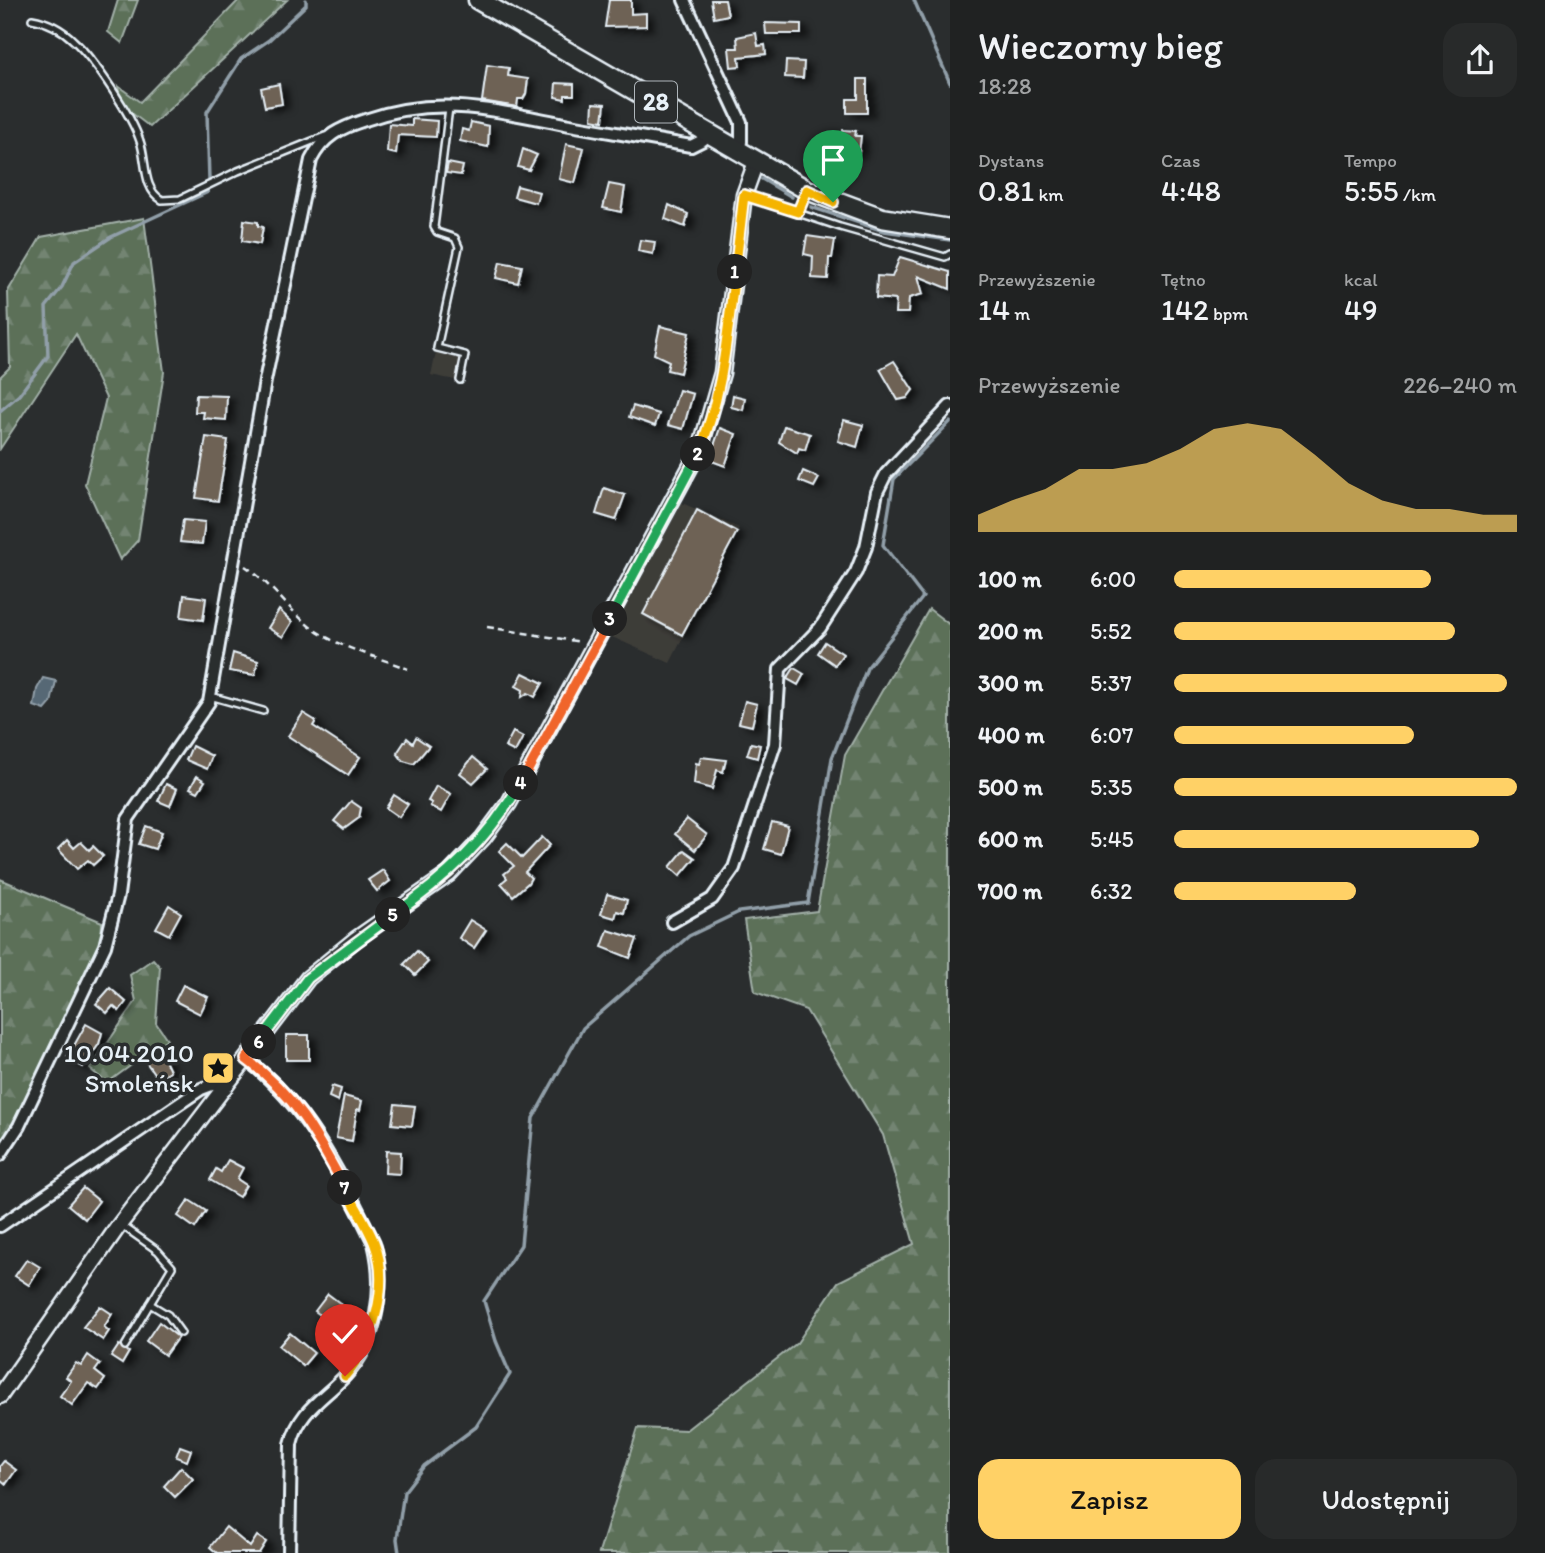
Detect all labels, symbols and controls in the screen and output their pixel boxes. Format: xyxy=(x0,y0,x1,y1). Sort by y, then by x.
text: Wieczorny bieg xyxy=(978,23,1223,69)
button: share xyxy=(1443,23,1517,97)
text: 18:28 xyxy=(978,72,1032,100)
road number: 28 xyxy=(635,82,677,122)
pin xyxy=(803,130,863,202)
icon: arrive xyxy=(814,141,852,179)
text: Dystans xyxy=(978,149,1044,172)
text: Czas xyxy=(1161,149,1200,172)
text: Tempo xyxy=(1344,149,1397,172)
text: 0.81 xyxy=(978,172,1034,209)
text: 4:48 xyxy=(1161,172,1221,209)
text: 5:55 xyxy=(1344,172,1399,209)
text: km xyxy=(1034,183,1064,206)
text: /km xyxy=(1399,183,1436,206)
pin: 1 xyxy=(718,254,752,290)
text: 1 xyxy=(730,260,739,283)
text: Przewyższenie xyxy=(978,268,1096,291)
text: Tętno xyxy=(1161,268,1206,291)
text: kcal xyxy=(1344,268,1378,291)
text: 14 xyxy=(978,291,1010,328)
text: 142 xyxy=(1161,291,1209,328)
text: 49 xyxy=(1344,291,1378,328)
text: m xyxy=(1010,302,1030,325)
text: bpm xyxy=(1209,302,1248,325)
text: Przewyższenie xyxy=(978,371,1120,399)
text: 226–240 m xyxy=(1403,371,1517,399)
pin: 2 xyxy=(680,436,716,472)
text: 2 xyxy=(693,442,703,465)
text: 100 m xyxy=(978,565,1042,593)
text: 6:00 xyxy=(1090,565,1136,593)
pin: 3 xyxy=(592,602,628,636)
text: 3 xyxy=(604,607,615,630)
text: 200 m xyxy=(978,617,1043,645)
text: 5:52 xyxy=(1090,617,1132,645)
text: 300 m xyxy=(978,669,1043,697)
text: 5:37 xyxy=(1090,669,1132,697)
text: 400 m xyxy=(978,721,1045,749)
text: 6:07 xyxy=(1090,721,1133,749)
pin: 4 xyxy=(504,766,538,800)
text: 4 xyxy=(515,771,526,794)
text: 500 m xyxy=(978,773,1043,801)
text: 5:35 xyxy=(1090,773,1132,801)
text: 600 m xyxy=(978,825,1043,853)
text: 5:45 xyxy=(1090,825,1134,853)
text: 700 m xyxy=(978,877,1042,905)
text: 6:32 xyxy=(1090,877,1132,905)
pin: 5 xyxy=(376,898,410,932)
text: 5 xyxy=(388,903,397,926)
pin: 6 xyxy=(242,1024,276,1060)
text: 6 xyxy=(253,1030,264,1053)
place label: 10.04.2010 Smoleńsk xyxy=(64,1037,195,1099)
place icon: 10.04.2010 Smoleńsk xyxy=(199,1049,237,1087)
pin: 7 xyxy=(328,1170,362,1206)
text: 7 xyxy=(340,1176,349,1199)
pin xyxy=(315,1304,375,1376)
icon: check xyxy=(326,1315,364,1353)
button: Zapisz xyxy=(978,1459,1241,1539)
button: Udostępnij xyxy=(1255,1459,1517,1539)

